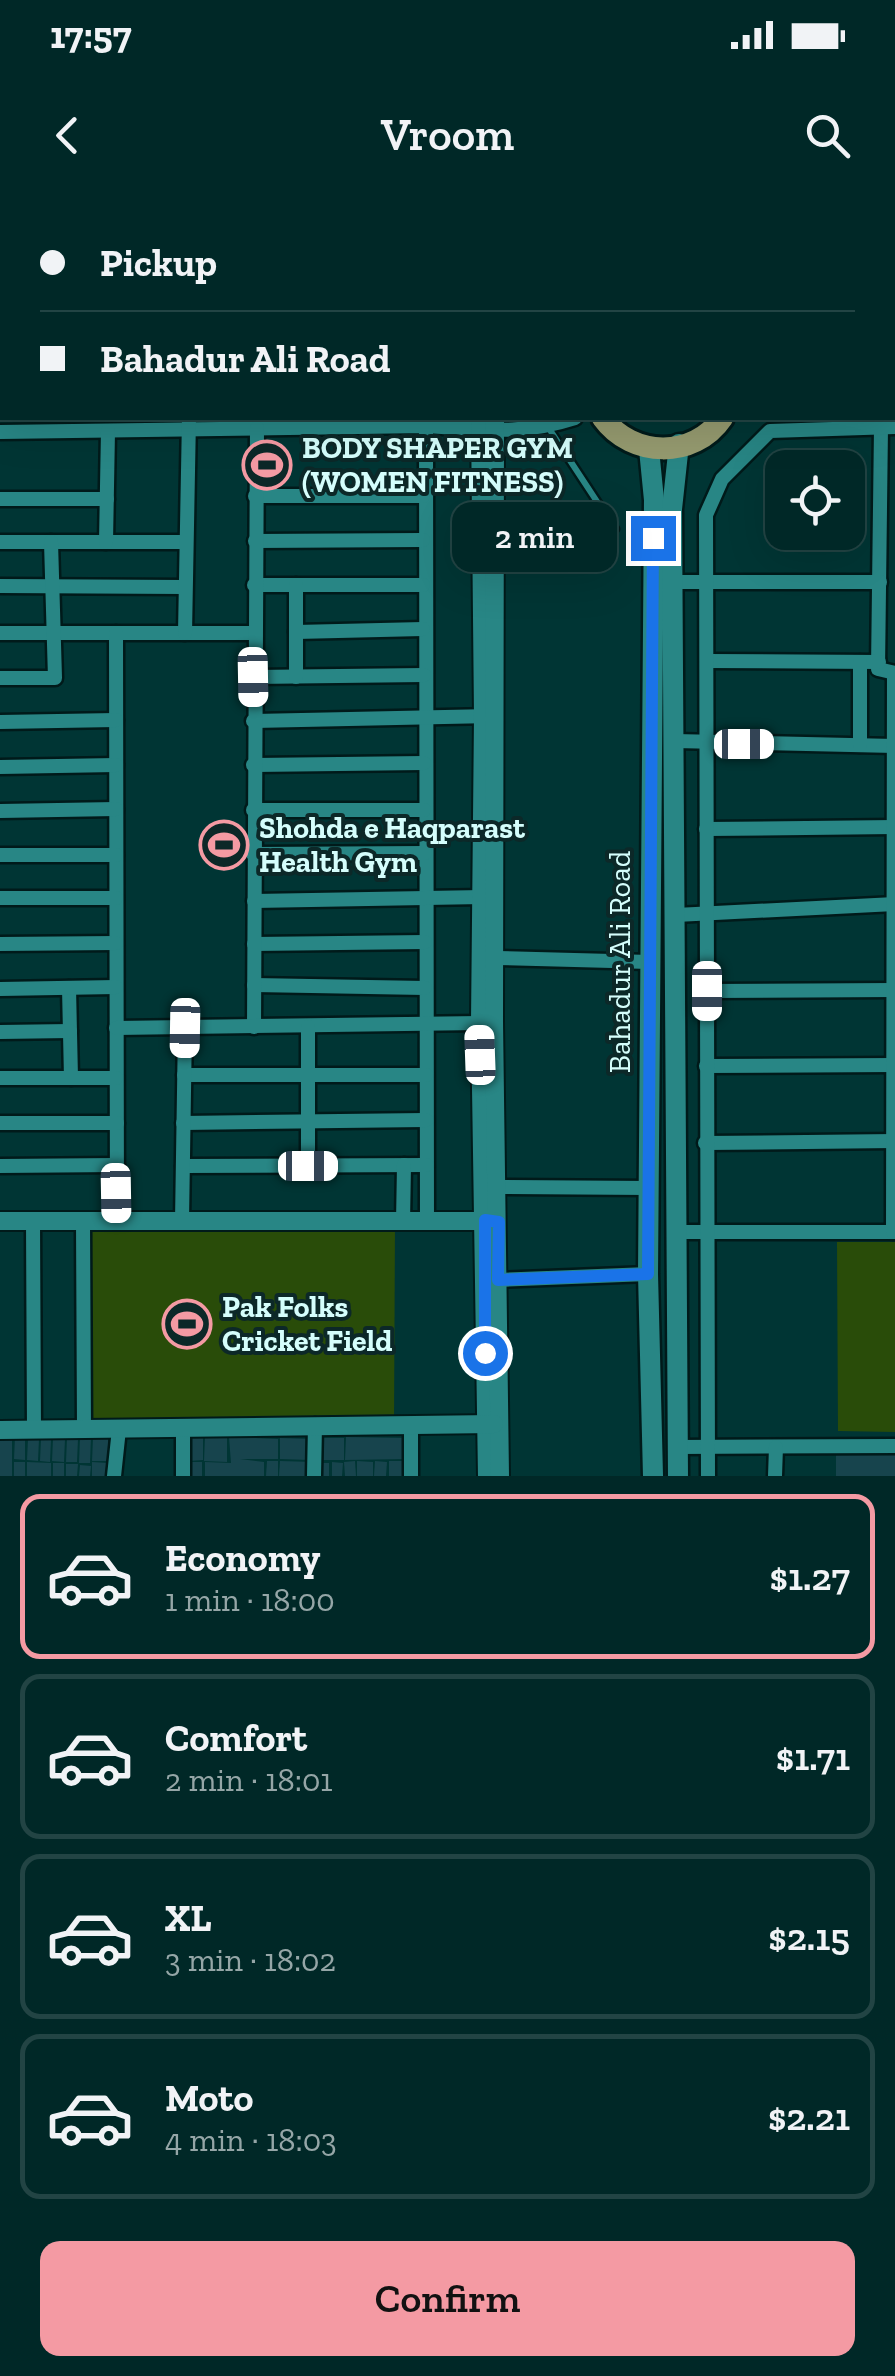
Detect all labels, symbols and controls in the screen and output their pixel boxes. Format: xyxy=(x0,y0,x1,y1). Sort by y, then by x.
text: 17:57 xyxy=(50,12,131,58)
icon: back xyxy=(40,108,95,163)
text: Vroom xyxy=(381,108,514,162)
icon: search xyxy=(800,108,855,163)
text: Pickup xyxy=(100,240,217,286)
text: Bahadur Ali Road xyxy=(100,336,390,382)
place label: BODY SHAPER GYM (WOMEN FITNESS) xyxy=(302,430,573,500)
sports icon: BODY SHAPER GYM (WOMEN FITNESS) xyxy=(241,439,293,491)
map controls xyxy=(765,450,865,550)
button: locate xyxy=(765,450,865,550)
callout: 2 min xyxy=(453,503,618,573)
route end xyxy=(631,516,676,561)
text: 2 min xyxy=(495,518,574,556)
car xyxy=(237,647,269,707)
car xyxy=(714,729,774,759)
place label: Shohda e Haqparast Health Gym xyxy=(259,810,526,880)
sports icon: Shohda e Haqparast Health Gym xyxy=(198,819,250,871)
street label: Bahadur Ali Road xyxy=(602,850,638,1073)
car xyxy=(692,961,722,1021)
car xyxy=(169,998,201,1058)
car xyxy=(464,1024,496,1086)
car xyxy=(278,1151,338,1181)
car xyxy=(100,1163,132,1223)
place label: Pak Folks Cricket Field xyxy=(222,1289,392,1359)
sports icon: Pak Folks Cricket Field xyxy=(161,1298,213,1350)
route start xyxy=(463,1331,508,1376)
icon: car xyxy=(45,1532,135,1622)
text: Economy xyxy=(165,1535,320,1581)
text: $1.27 xyxy=(770,1554,850,1600)
text: 1 min · 18:00 xyxy=(165,1581,335,1619)
icon: car xyxy=(45,1712,135,1802)
text: Comfort xyxy=(165,1715,307,1761)
text: $1.71 xyxy=(776,1734,850,1780)
text: 2 min · 18:01 xyxy=(165,1761,333,1799)
icon: car xyxy=(45,1892,135,1982)
text: XL xyxy=(165,1895,212,1941)
text: $2.15 xyxy=(768,1914,850,1960)
text: 3 min · 18:02 xyxy=(165,1941,336,1979)
icon: car xyxy=(45,2072,135,2162)
text: Moto xyxy=(165,2075,253,2121)
text: $2.21 xyxy=(768,2094,850,2140)
text: 4 min · 18:03 xyxy=(165,2121,337,2159)
button: Confirm xyxy=(40,2241,855,2356)

